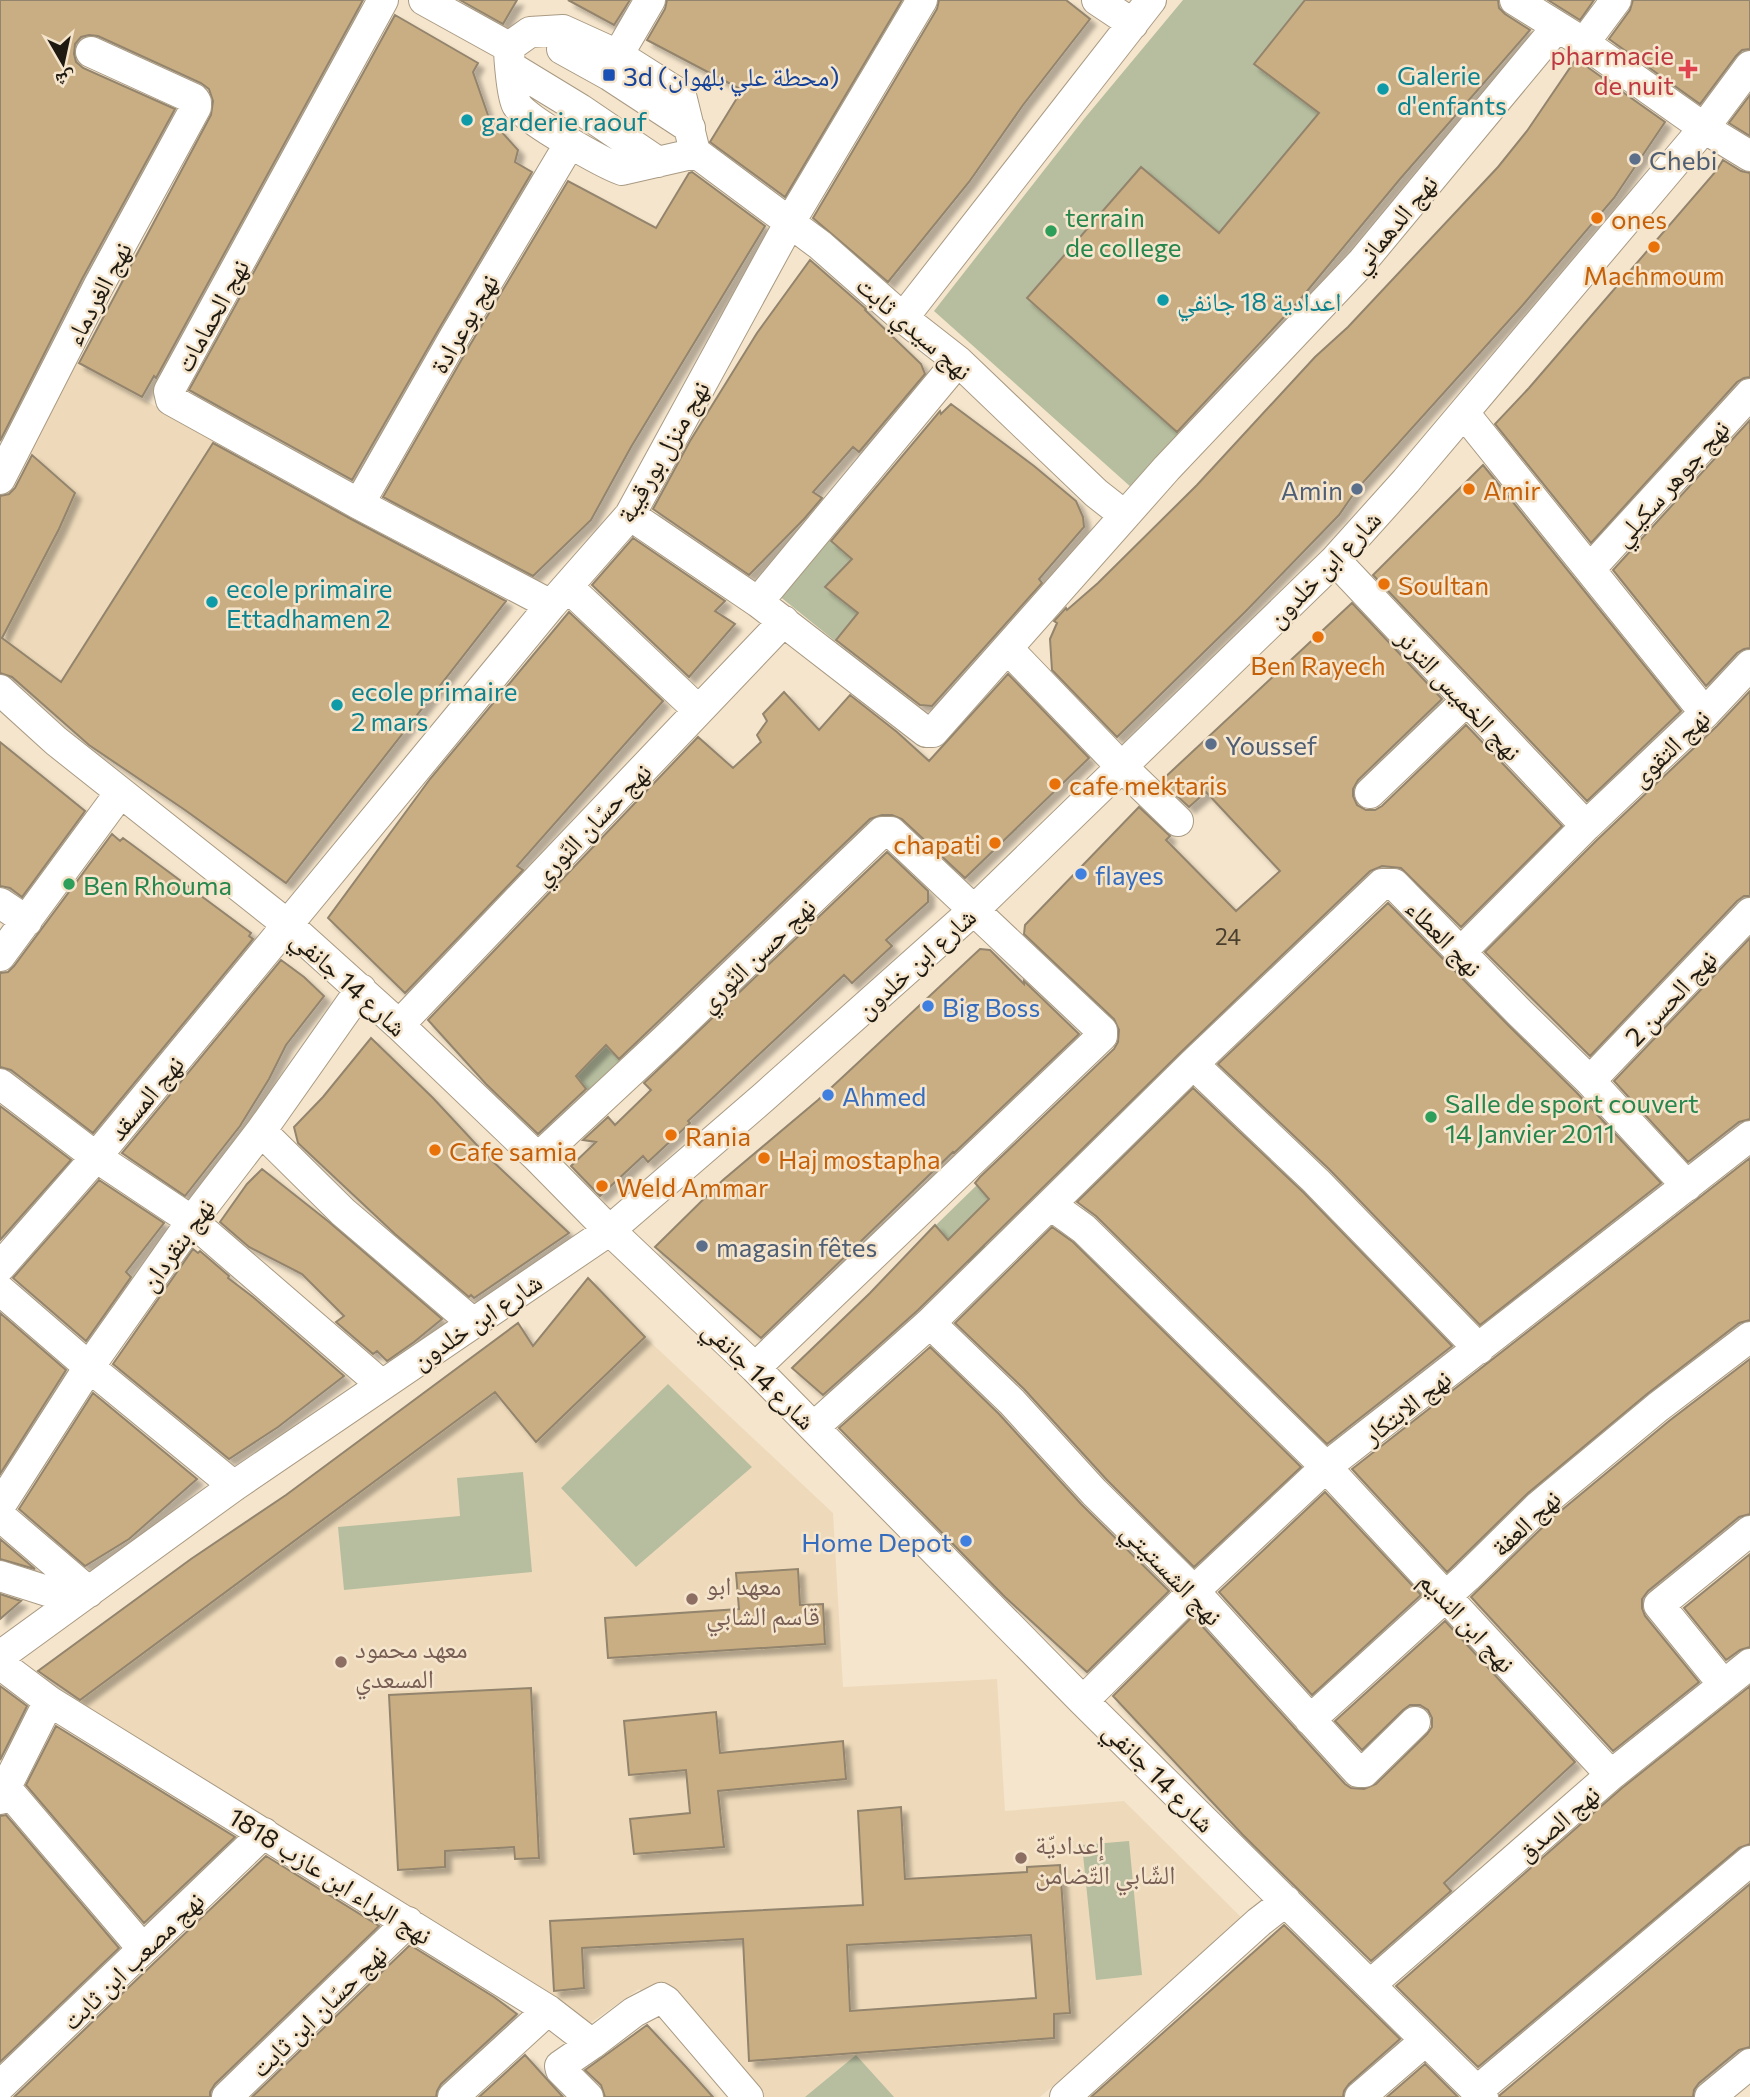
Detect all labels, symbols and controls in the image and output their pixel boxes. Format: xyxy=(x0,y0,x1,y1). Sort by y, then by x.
north arrow xyxy=(28,28,98,98)
place label: pharmacie de nuit xyxy=(1550,39,1674,100)
place label: Galerie d'enfants xyxy=(1397,59,1507,120)
place label: 3d (محطة علي بلهوان) xyxy=(623,60,839,97)
marker: pharmacie de nuit xyxy=(1680,61,1696,77)
text: ش xyxy=(54,66,77,93)
marker: 3d (محطة علي بلهوان) xyxy=(601,67,617,83)
marker: Galerie d'enfants xyxy=(1375,81,1391,97)
place label: garderie raouf xyxy=(481,105,648,136)
marker: garderie raouf xyxy=(459,112,475,128)
place label: Chebi xyxy=(1649,144,1717,175)
marker: Chebi xyxy=(1627,151,1643,167)
street label: نهج الدهماني xyxy=(1343,167,1448,283)
place label: terrain de college xyxy=(1065,201,1182,262)
place label: ones xyxy=(1611,203,1667,234)
marker: ones xyxy=(1589,210,1605,226)
marker: terrain de college xyxy=(1043,223,1059,239)
street label: نهج الغردماء xyxy=(57,236,140,352)
marker: Machmoum xyxy=(1646,239,1662,255)
street label: نهج الحمامات xyxy=(167,253,257,378)
place label: Machmoum xyxy=(1583,259,1725,290)
street label: نهج بوعرادة xyxy=(422,268,506,380)
street label: نهج سيدي ثابت xyxy=(847,268,979,391)
place label: اعدادية 18 جانفي xyxy=(1177,285,1341,322)
marker: اعدادية 18 جانفي xyxy=(1155,292,1171,308)
street label: نهج منزل بورقيبة xyxy=(609,375,718,529)
street label: نهج جوهر سكيلي xyxy=(1605,412,1740,556)
place label: Amin xyxy=(1281,474,1343,505)
place label: Amir xyxy=(1483,474,1541,505)
marker: Amin xyxy=(1349,481,1365,497)
marker: Amir xyxy=(1461,481,1477,497)
street label: شارع ابن خلدون xyxy=(1260,503,1388,634)
place label: Soultan xyxy=(1398,569,1489,600)
place label: ecole primaire Ettadhamen 2 xyxy=(226,572,392,633)
marker: Soultan xyxy=(1376,576,1392,592)
marker: ecole primaire Ettadhamen 2 xyxy=(204,594,220,610)
street label: نهج الخميس الترنر xyxy=(1388,621,1529,768)
marker: Ben Rayech xyxy=(1310,629,1326,645)
place label: Ben Rayech xyxy=(1250,649,1386,680)
place label: ecole primaire 2 mars xyxy=(351,675,517,736)
marker: ecole primaire 2 mars xyxy=(329,697,345,713)
street label: نهج التقوى xyxy=(1623,702,1717,795)
place label: Youssef xyxy=(1225,729,1318,760)
marker: Youssef xyxy=(1203,736,1219,752)
street label: نهج حسّان النّوري xyxy=(525,756,662,895)
place label: cafe mektaris xyxy=(1069,769,1227,800)
marker: cafe mektaris xyxy=(1047,776,1063,792)
place label: chapati xyxy=(893,828,981,859)
marker: chapati xyxy=(987,835,1003,851)
place label: flayes xyxy=(1095,859,1164,890)
marker: flayes xyxy=(1073,866,1089,882)
place label: Ben Rhouma xyxy=(83,869,232,900)
marker: Ben Rhouma xyxy=(61,876,77,892)
street label: نهج حسن النّوري xyxy=(691,890,826,1022)
street label: نهج العطاء xyxy=(1398,892,1490,984)
street label: شارع ابن خلدون xyxy=(849,900,983,1025)
street label: شارع 14 جانفي xyxy=(282,922,414,1047)
house number: 24 xyxy=(1215,922,1241,950)
street label: نهج الحسن 2 xyxy=(1618,942,1725,1054)
place label: Big Boss xyxy=(942,991,1040,1022)
marker: Big Boss xyxy=(920,998,936,1014)
street label: نهج المسقد xyxy=(101,1048,192,1148)
place label: Ahmed xyxy=(842,1080,926,1111)
marker: Ahmed xyxy=(820,1087,836,1103)
place label: Salle de sport couvert 14 Janvier 2011 xyxy=(1445,1087,1699,1148)
marker: Salle de sport couvert 14 Janvier 2011 xyxy=(1423,1109,1439,1125)
place label: Rania xyxy=(685,1120,751,1151)
marker: Rania xyxy=(663,1127,679,1143)
place label: Cafe samia xyxy=(449,1135,577,1166)
marker: Cafe samia xyxy=(427,1142,443,1158)
place label: Haj mostapha xyxy=(778,1143,941,1174)
marker: Haj mostapha xyxy=(756,1150,772,1166)
place label: Weld Ammar xyxy=(616,1171,768,1202)
marker: Weld Ammar xyxy=(594,1178,610,1194)
street label: نهج بنقردان xyxy=(132,1192,222,1298)
place label: magasin fêtes xyxy=(716,1231,877,1262)
marker: magasin fêtes xyxy=(694,1238,710,1254)
street label: شارع ابن خلدون xyxy=(405,1265,548,1377)
street label: شارع 14 جانفي xyxy=(693,1313,823,1440)
street label: نهج الابتكار xyxy=(1355,1362,1458,1453)
street label: نهج العفة xyxy=(1484,1482,1568,1564)
street label: نهج الشستيتي xyxy=(1111,1515,1230,1636)
place label: Home Depot xyxy=(801,1526,952,1557)
marker: Home Depot xyxy=(958,1533,974,1549)
street label: نهج ابن النديم xyxy=(1411,1564,1523,1680)
place label: معهد ابو قاسم الشابي xyxy=(706,1569,820,1636)
marker: معهد ابو قاسم الشابي xyxy=(684,1591,700,1607)
place label: معهد محمود المسعدي xyxy=(355,1632,468,1699)
marker: معهد محمود المسعدي xyxy=(333,1654,349,1670)
street label: شارع 14 جانفي xyxy=(1093,1714,1222,1843)
street label: نهج الصدق xyxy=(1509,1777,1607,1869)
street label: نهج البراء ابن عازب 1818 xyxy=(222,1800,438,1953)
place label: إعداديّة الشّابي التّضامن xyxy=(1035,1828,1175,1895)
marker: إعداديّة الشّابي التّضامن xyxy=(1013,1850,1029,1866)
street label: نهج مصعب ابن ثابت xyxy=(54,1884,212,2038)
street label: نهج حسّان ابن ثابت xyxy=(243,1937,395,2085)

